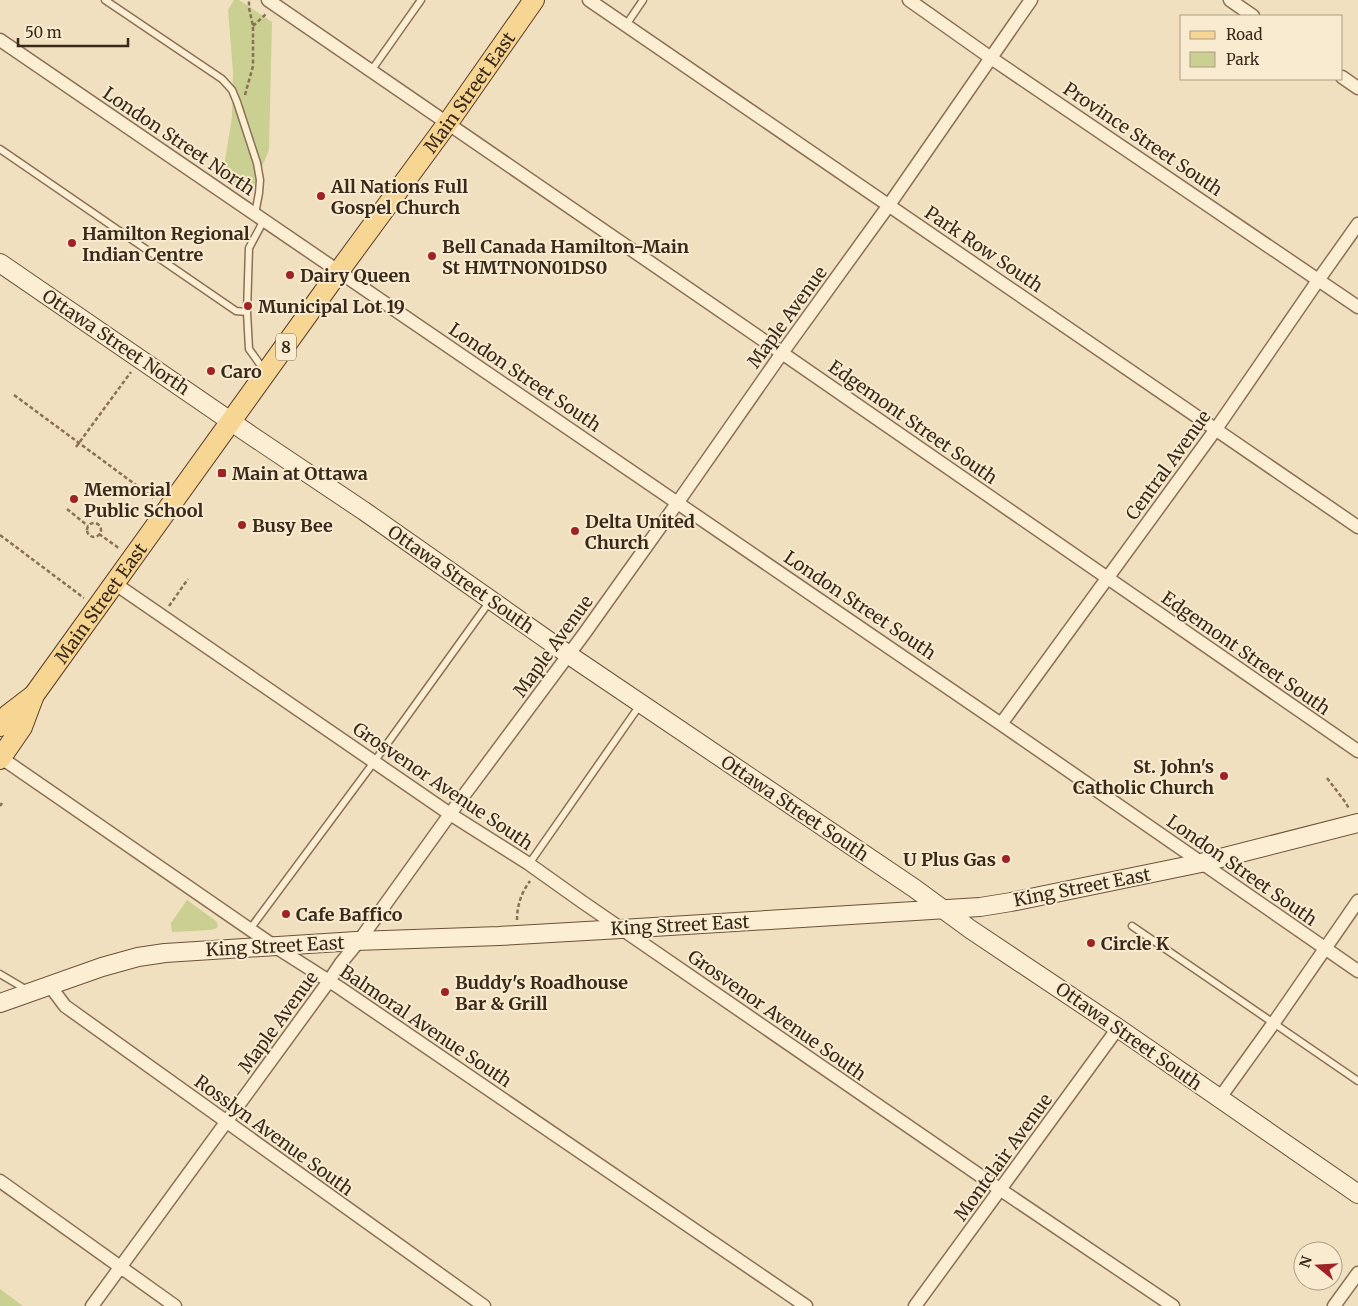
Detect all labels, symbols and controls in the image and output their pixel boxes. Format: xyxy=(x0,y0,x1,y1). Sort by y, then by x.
scale bar xyxy=(18,15,128,47)
legend xyxy=(1180,15,1343,80)
text: 50 m xyxy=(25,23,62,42)
text: Road xyxy=(1226,25,1262,44)
street label: Main Street East xyxy=(418,27,520,157)
text: Park xyxy=(1226,50,1260,69)
street label: Province Street South xyxy=(1059,77,1227,201)
street label: London Street North xyxy=(99,82,259,200)
place label: All Nations Full Gospel Church xyxy=(330,175,468,219)
marker: All Nations Full Gospel Church xyxy=(315,190,327,202)
street label: Park Row South xyxy=(920,201,1048,297)
place label: Hamilton Regional Indian Centre xyxy=(82,222,250,266)
place label: Bell Canada Hamilton-Main St HMTNON01DS0 xyxy=(442,235,689,279)
marker: Hamilton Regional Indian Centre xyxy=(66,237,78,249)
marker: Bell Canada Hamilton-Main St HMTNON01DS0 xyxy=(426,250,438,262)
street label: Maple Avenue xyxy=(742,261,832,373)
place label: Dairy Queen xyxy=(300,264,410,287)
marker: Dairy Queen xyxy=(284,269,296,281)
street label: Ottawa Street North xyxy=(38,284,194,400)
place label: Municipal Lot 19 xyxy=(258,295,405,318)
marker: Municipal Lot 19 xyxy=(242,300,254,312)
street label: London Street South xyxy=(445,318,605,436)
road number: 8 xyxy=(276,334,296,361)
street label: Edgemont Street South xyxy=(824,355,1002,489)
place label: Caro xyxy=(221,360,262,383)
marker: Caro xyxy=(205,365,217,377)
street label: Central Avenue xyxy=(1120,406,1216,524)
place label: Main at Ottawa xyxy=(232,462,368,485)
marker: Main at Ottawa xyxy=(216,467,228,479)
place label: Memorial Public School xyxy=(84,478,203,522)
marker: Memorial Public School xyxy=(68,493,80,505)
place label: Delta United Church xyxy=(585,510,695,554)
place label: Busy Bee xyxy=(252,514,333,537)
marker: Busy Bee xyxy=(236,519,248,531)
street label: Ottawa Street South xyxy=(383,520,539,638)
marker: Delta United Church xyxy=(569,525,581,537)
street label: Main Street East xyxy=(49,538,151,668)
street label: London Street South xyxy=(780,546,940,664)
street label: Edgemont Street South xyxy=(1157,586,1335,720)
street label: Maple Avenue xyxy=(508,590,598,702)
street label: Grosvenor Avenue South xyxy=(348,717,538,855)
street label: Ottawa Street South xyxy=(717,750,873,866)
place label: St. John's Catholic Church xyxy=(1073,755,1214,799)
marker: St. John's Catholic Church xyxy=(1218,770,1230,782)
street label: London Street South xyxy=(1162,809,1322,931)
place label: U Plus Gas xyxy=(903,848,996,871)
marker: U Plus Gas xyxy=(1000,853,1012,865)
street label: King Street East xyxy=(1012,862,1152,912)
place label: Cafe Baffico xyxy=(296,903,403,926)
marker: Cafe Baffico xyxy=(280,908,292,920)
street label: King Street East xyxy=(610,910,750,940)
street label: King Street East xyxy=(205,931,345,961)
place label: Circle K xyxy=(1101,932,1170,955)
marker: Circle K xyxy=(1085,937,1097,949)
street label: Grosvenor Avenue South xyxy=(683,945,871,1085)
street label: Balmoral Avenue South xyxy=(336,960,516,1092)
street label: Maple Avenue xyxy=(233,966,323,1078)
place label: Buddy's Roadhouse Bar & Grill xyxy=(455,971,628,1015)
street label: Ottawa Street South xyxy=(1051,977,1207,1095)
marker: Buddy's Roadhouse Bar & Grill xyxy=(439,986,451,998)
street label: Rosslyn Avenue South xyxy=(190,1070,358,1200)
street label: Montclair Avenue xyxy=(949,1089,1057,1225)
north arrow xyxy=(1293,1241,1343,1291)
text: N xyxy=(1295,1254,1316,1270)

